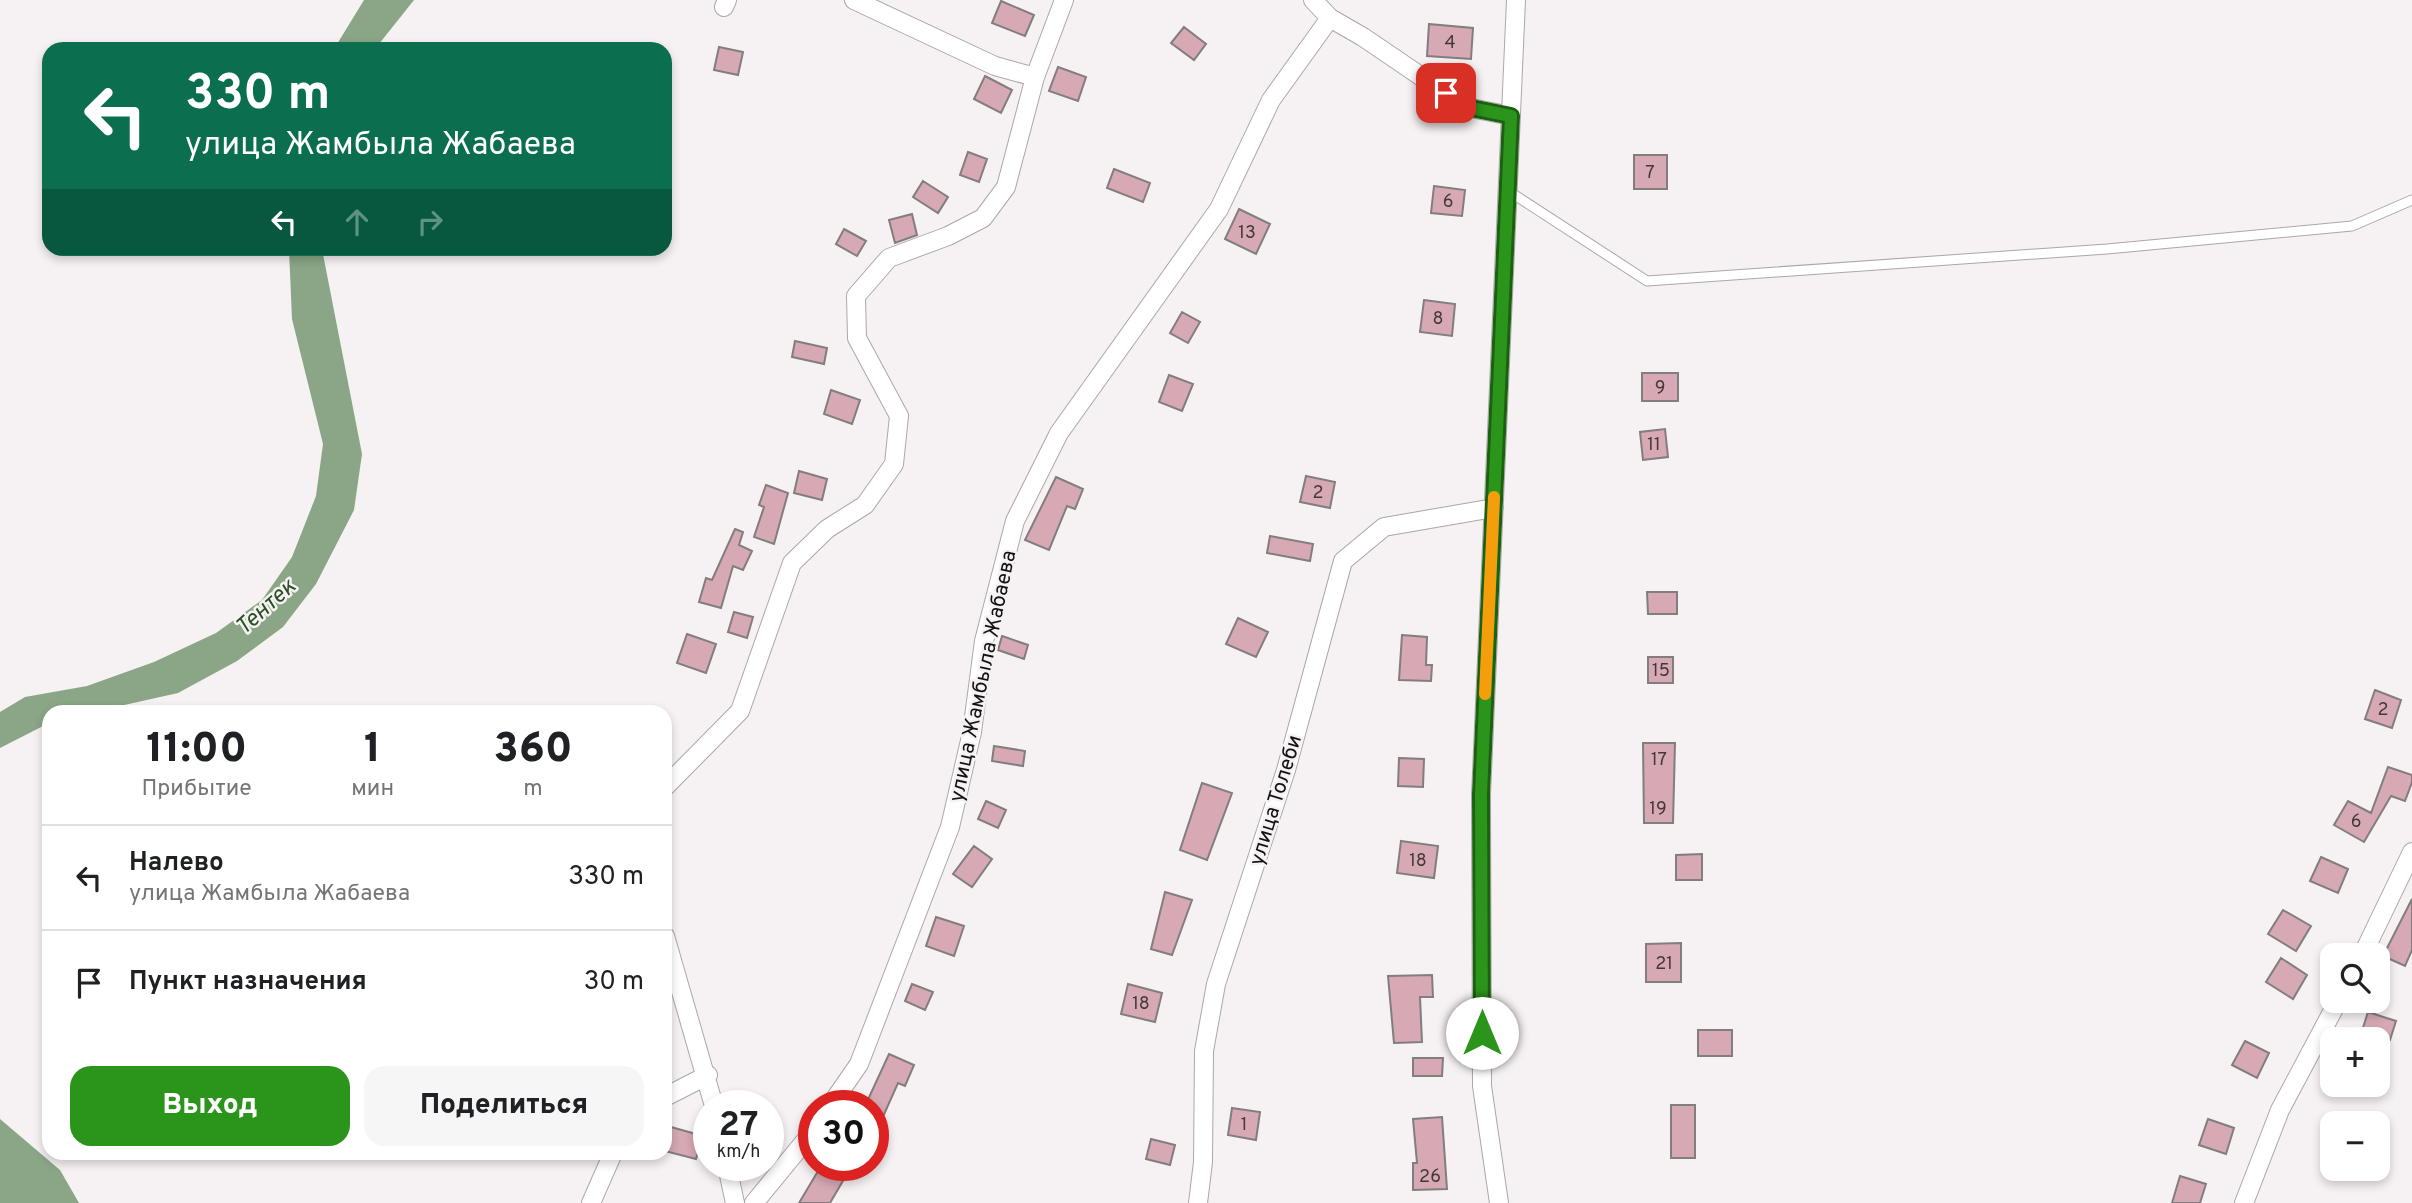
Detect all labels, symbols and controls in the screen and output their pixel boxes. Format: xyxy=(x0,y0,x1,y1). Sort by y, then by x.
house number: 4 xyxy=(1444,32,1456,55)
pin xyxy=(1416,63,1476,123)
text: 330 m xyxy=(185,65,330,127)
icon: left xyxy=(70,70,161,161)
icon: arrive xyxy=(1427,74,1465,112)
text: улица Жамбыла Жабаева xyxy=(185,126,576,166)
house number: 7 xyxy=(1645,162,1655,185)
house number: 6 xyxy=(1443,191,1453,214)
icon: left xyxy=(265,203,303,241)
icon: ahead xyxy=(338,203,376,241)
icon: right xyxy=(411,203,449,241)
house number: 13 xyxy=(1238,222,1256,245)
house number: 8 xyxy=(1433,308,1444,331)
house number: 9 xyxy=(1655,377,1665,400)
house number: 11 xyxy=(1647,434,1661,457)
house number: 2 xyxy=(1312,482,1324,505)
street label: улица Жамбыла Жабаева xyxy=(944,548,1023,805)
water label: Тентек xyxy=(230,573,304,643)
house number: 15 xyxy=(1652,660,1670,683)
house number: 2 xyxy=(2377,699,2389,722)
text: 11:00 xyxy=(146,724,247,777)
text: 1 xyxy=(364,724,381,777)
text: 360 xyxy=(494,724,573,777)
street label: улица Толеби xyxy=(1244,732,1309,869)
house number: 17 xyxy=(1651,749,1667,772)
text: Прибытие xyxy=(141,775,252,804)
text: мин xyxy=(351,775,394,804)
text: m xyxy=(523,775,543,804)
house number: 19 xyxy=(1649,798,1667,821)
house number: 6 xyxy=(2351,811,2361,834)
text: Налево xyxy=(129,847,224,880)
house number: 18 xyxy=(1409,850,1427,873)
icon: left xyxy=(70,859,108,897)
text: 330 m xyxy=(568,861,644,894)
text: улица Жамбыла Жабаева xyxy=(129,880,410,909)
map controls xyxy=(2320,943,2390,1181)
button: search xyxy=(2320,943,2390,1013)
house number: 21 xyxy=(1655,953,1673,976)
icon: arrive xyxy=(70,964,108,1002)
text: Пункт назначения xyxy=(129,966,367,999)
text: 30 m xyxy=(584,966,644,999)
house number: 18 xyxy=(1132,993,1150,1016)
position arrow xyxy=(1445,996,1519,1070)
button: + xyxy=(2320,1027,2390,1097)
button: Выход xyxy=(70,1066,350,1146)
button: Поделиться xyxy=(364,1066,644,1146)
speed limit sign: 30 xyxy=(798,1090,889,1181)
text: 27 xyxy=(719,1104,758,1148)
button: − xyxy=(2320,1111,2390,1181)
house number: 1 xyxy=(1241,1114,1247,1137)
text: km/h xyxy=(717,1141,760,1164)
house number: 26 xyxy=(1419,1166,1441,1189)

